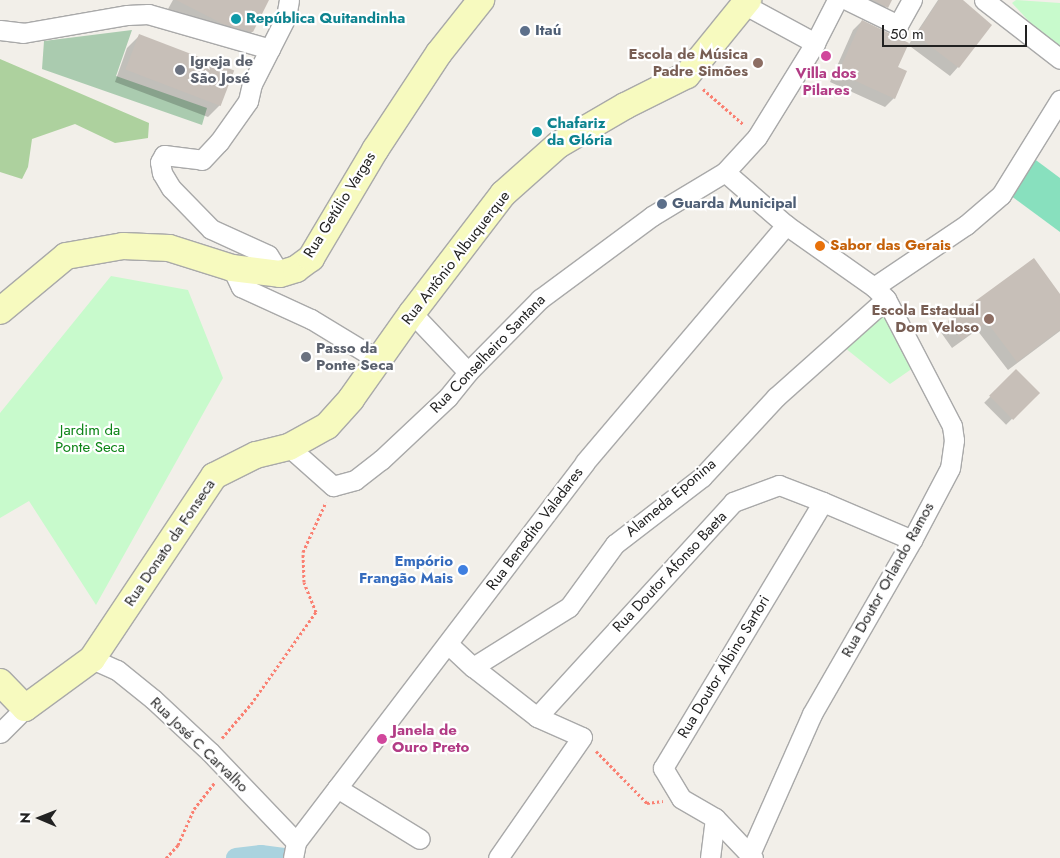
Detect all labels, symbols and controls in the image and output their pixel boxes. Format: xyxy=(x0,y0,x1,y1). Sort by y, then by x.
place label: República Quitandinha xyxy=(246,10,405,28)
marker: República Quitandinha xyxy=(230,13,242,25)
scale bar xyxy=(885,15,1030,47)
place label: Itaú xyxy=(535,22,561,40)
text: 50 m xyxy=(890,23,924,45)
marker: Itaú xyxy=(519,25,531,37)
place label: Escola de Música Padre Simões xyxy=(628,45,748,80)
marker: Villa dos Pilares xyxy=(820,50,832,62)
place label: Igreja de São José xyxy=(190,52,253,87)
marker: Escola de Música Padre Simões xyxy=(752,57,764,69)
marker: Igreja de São José xyxy=(174,64,186,76)
place label: Villa dos Pilares xyxy=(796,64,856,99)
place label: Chafariz da Glória xyxy=(547,114,612,149)
marker: Chafariz da Glória xyxy=(531,126,543,138)
street label: Rua Getúlio Vargas xyxy=(300,149,380,261)
street label: Rua Antônio Albuquerque xyxy=(398,187,514,329)
place label: Guarda Municipal xyxy=(672,195,797,213)
marker: Guarda Municipal xyxy=(656,198,668,210)
place label: Sabor das Gerais xyxy=(830,237,951,255)
marker: Sabor das Gerais xyxy=(814,240,826,252)
street label: Rua Conselheiro Santana xyxy=(427,291,549,417)
place label: Escola Estadual Dom Veloso xyxy=(871,301,979,336)
marker: Escola Estadual Dom Veloso xyxy=(983,313,995,325)
place label: Passo da Ponte Seca xyxy=(316,339,394,374)
marker: Passo da Ponte Seca xyxy=(300,351,312,363)
park label: Jardim da Ponte Seca xyxy=(55,421,125,456)
street label: Alameda Eponina xyxy=(622,455,720,541)
street label: Rua Benedito Valadares xyxy=(483,464,587,594)
street label: Rua Donato da Fonseca xyxy=(121,476,219,610)
street label: Rua Doutor Orlando Ramos xyxy=(838,500,938,660)
street label: Rua Doutor Afonso Baeta xyxy=(609,508,731,636)
place label: Empório Frangão Mais xyxy=(359,552,453,587)
marker: Empório Frangão Mais xyxy=(457,564,469,576)
street label: Rua Doutor Albino Sartori xyxy=(674,592,774,742)
street label: Rua José C Carvalho xyxy=(146,694,252,796)
place label: Janela de Ouro Preto xyxy=(392,721,469,756)
marker: Janela de Ouro Preto xyxy=(376,733,388,745)
north arrow xyxy=(15,793,65,843)
text: N xyxy=(15,812,35,823)

